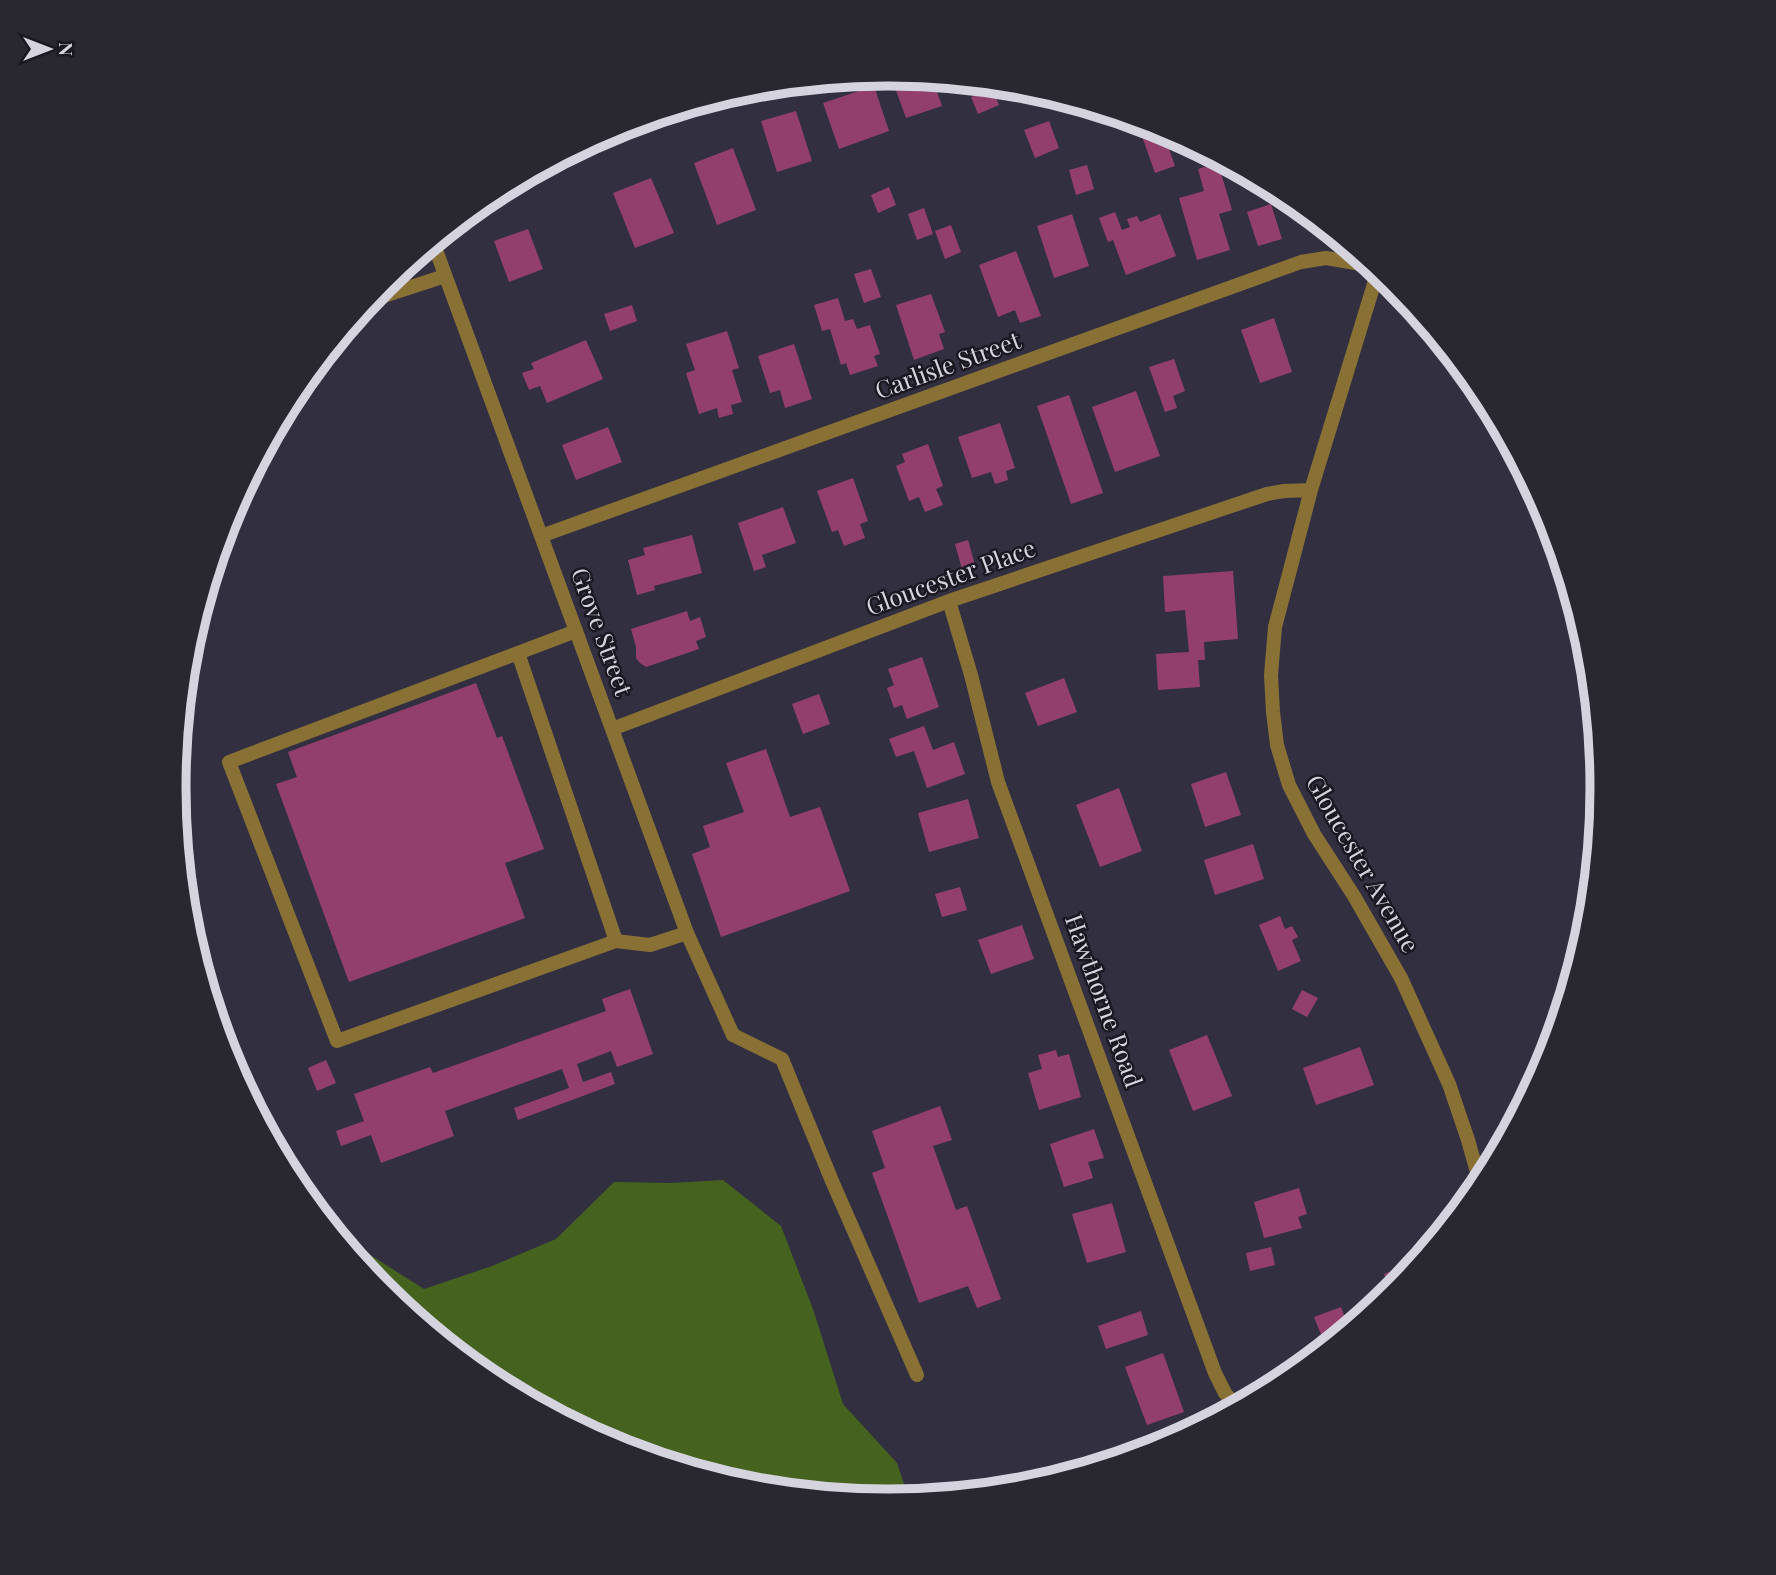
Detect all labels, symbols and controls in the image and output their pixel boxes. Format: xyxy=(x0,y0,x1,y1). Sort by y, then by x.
north arrow xyxy=(14,14,84,84)
text: N xyxy=(54,42,80,56)
street label: Carlisle Street xyxy=(870,323,1025,405)
street label: Gloucester Place xyxy=(861,531,1040,622)
street label: Grove Street xyxy=(565,563,641,700)
street label: Gloucester Avenue xyxy=(1300,768,1428,958)
street label: Hawthorne Road xyxy=(1059,909,1151,1091)

